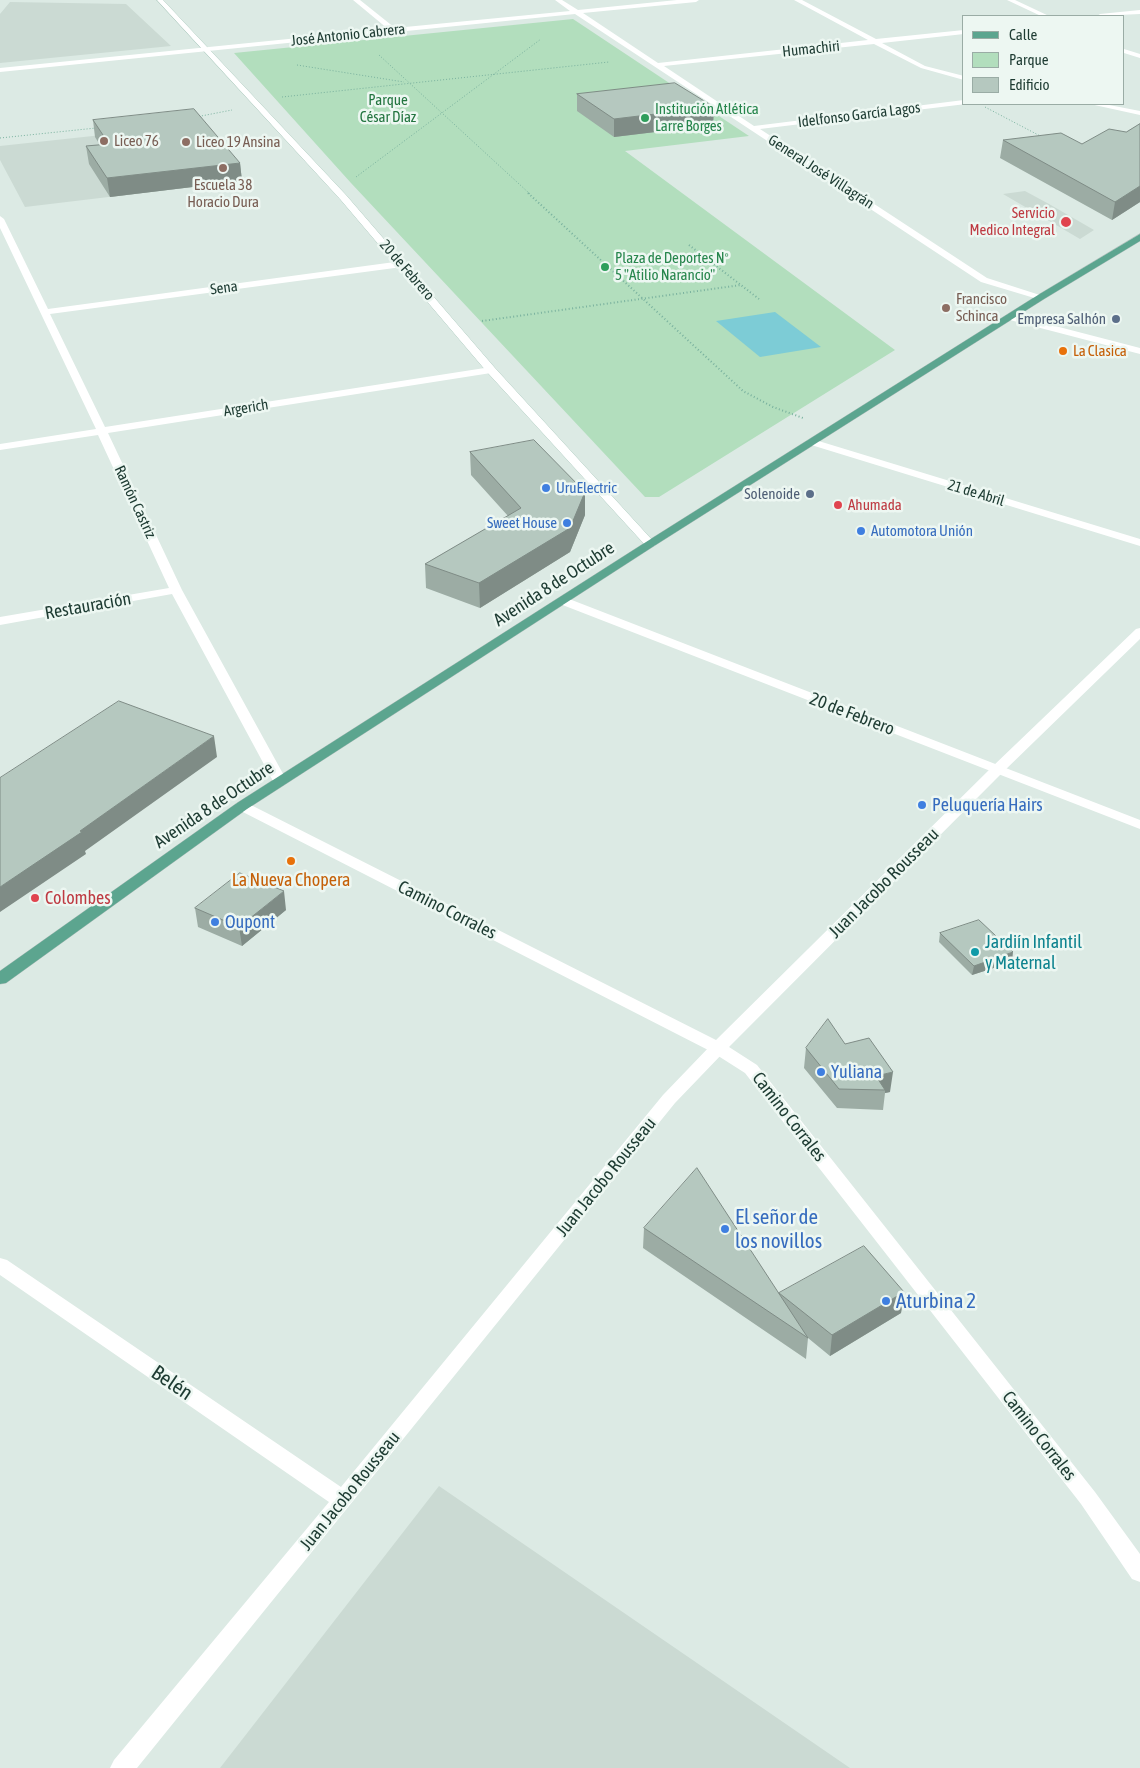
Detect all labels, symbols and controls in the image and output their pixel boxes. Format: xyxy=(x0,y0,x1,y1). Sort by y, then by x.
legend xyxy=(962,15,1125,105)
street label: José Antonio Cabrera xyxy=(290,20,406,50)
text: Calle xyxy=(1009,26,1037,43)
street label: Humachiri xyxy=(781,37,841,61)
text: Parque xyxy=(1009,51,1049,68)
text: Edificio xyxy=(1009,76,1050,93)
park label: Parque César Díaz xyxy=(360,91,416,126)
street label: Idelfonso García Lagos xyxy=(797,99,921,131)
place label: Institución Atlética Larre Borges xyxy=(655,100,759,135)
marker: Institución Atlética Larre Borges xyxy=(639,112,651,124)
street label: General José Villagrán xyxy=(765,131,877,213)
place label: Liceo 76 xyxy=(114,132,159,150)
place label: Liceo 19 Ansina xyxy=(196,133,280,151)
marker: Liceo 76 xyxy=(98,135,110,147)
marker: Liceo 19 Ansina xyxy=(180,136,192,148)
marker: Escuela 38 Horacio Dura xyxy=(217,162,229,174)
place label: Escuela 38 Horacio Dura xyxy=(187,176,259,211)
place label: Servicio Medico Integral xyxy=(969,204,1055,239)
marker: Servicio Medico Integral xyxy=(1059,215,1073,229)
street label: 20 de Febrero xyxy=(376,236,438,304)
place label: Plaza de Deportes Nº 5 "Atilio Narancio" xyxy=(615,249,729,284)
marker: Plaza de Deportes Nº 5 "Atilio Narancio" xyxy=(599,261,611,273)
street label: Sena xyxy=(209,277,239,299)
place label: Francisco Schinca xyxy=(956,290,1007,325)
marker: Francisco Schinca xyxy=(940,302,952,314)
place label: Empresa Salhón xyxy=(1017,310,1106,328)
marker: Empresa Salhón xyxy=(1110,313,1122,325)
place label: La Clasica xyxy=(1073,342,1127,360)
marker: La Clasica xyxy=(1057,345,1069,357)
street label: Argerich xyxy=(222,396,270,420)
street label: Ramón Castriz xyxy=(110,463,160,541)
street label: 21 de Abril xyxy=(945,476,1007,510)
place label: UruElectric xyxy=(556,479,617,497)
marker: UruElectric xyxy=(540,482,552,494)
place label: Solenoide xyxy=(744,485,800,503)
marker: Solenoide xyxy=(804,488,816,500)
place label: Ahumada xyxy=(848,496,902,514)
marker: Ahumada xyxy=(832,499,844,511)
place label: Sweet House xyxy=(487,514,557,532)
marker: Sweet House xyxy=(561,517,573,529)
place label: Automotora Unión xyxy=(871,522,973,540)
marker: Automotora Unión xyxy=(855,525,867,537)
street label: Avenida 8 de Octubre xyxy=(490,537,618,631)
street label: Restauración xyxy=(43,588,133,624)
street label: 20 de Febrero xyxy=(806,688,898,740)
street label: Avenida 8 de Octubre xyxy=(150,757,278,853)
place label: Peluquería Hairs xyxy=(932,794,1043,816)
marker: Peluquería Hairs xyxy=(916,799,928,811)
street label: Juan Jacobo Rousseau xyxy=(824,823,944,943)
marker: La Nueva Chopera xyxy=(285,855,297,867)
place label: La Nueva Chopera xyxy=(232,869,350,891)
street label: Camino Corrales xyxy=(394,876,500,944)
place label: Colombes xyxy=(45,887,111,909)
marker: Colombes xyxy=(29,892,41,904)
place label: Oupont xyxy=(225,911,275,933)
marker: Oupont xyxy=(209,916,221,928)
place label: Jardiín Infantil y Maternal xyxy=(985,931,1082,974)
marker: Jardiín Infantil y Maternal xyxy=(969,946,981,958)
place label: Yuliana xyxy=(831,1061,882,1083)
marker: Yuliana xyxy=(815,1066,827,1078)
street label: Camino Corrales xyxy=(747,1068,831,1166)
street label: Juan Jacobo Rousseau xyxy=(551,1113,661,1241)
place label: El señor de los novillos xyxy=(735,1204,822,1254)
marker: El señor de los novillos xyxy=(719,1223,731,1235)
place label: Aturbina 2 xyxy=(896,1288,976,1314)
marker: Aturbina 2 xyxy=(880,1295,892,1307)
street label: Belén xyxy=(146,1360,198,1406)
street label: Camino Corrales xyxy=(997,1387,1081,1485)
street label: Juan Jacobo Rousseau xyxy=(295,1427,405,1555)

